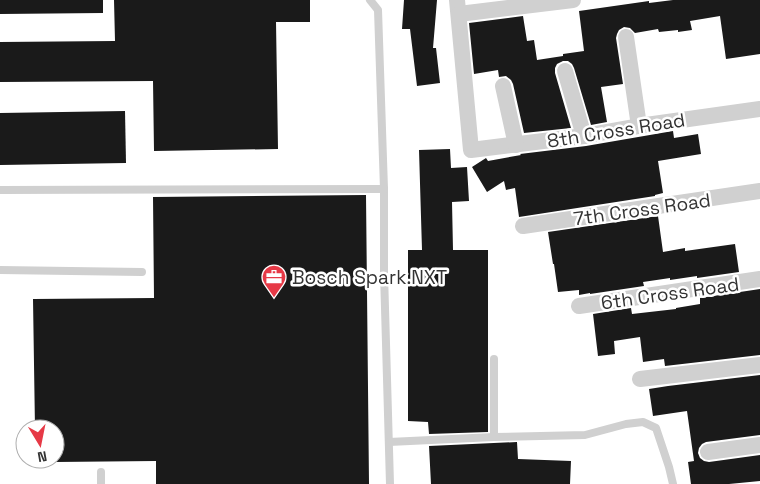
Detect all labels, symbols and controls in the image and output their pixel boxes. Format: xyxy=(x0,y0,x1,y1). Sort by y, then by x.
street label: 8th Cross Road xyxy=(545,107,687,154)
street label: 7th Cross Road xyxy=(572,187,712,231)
office icon: Bosch Spark.NXT xyxy=(261,264,287,298)
place label: Bosch Spark.NXT xyxy=(292,265,447,290)
street label: 6th Cross Road xyxy=(599,271,741,316)
north arrow xyxy=(15,419,65,469)
text: N xyxy=(36,447,48,466)

